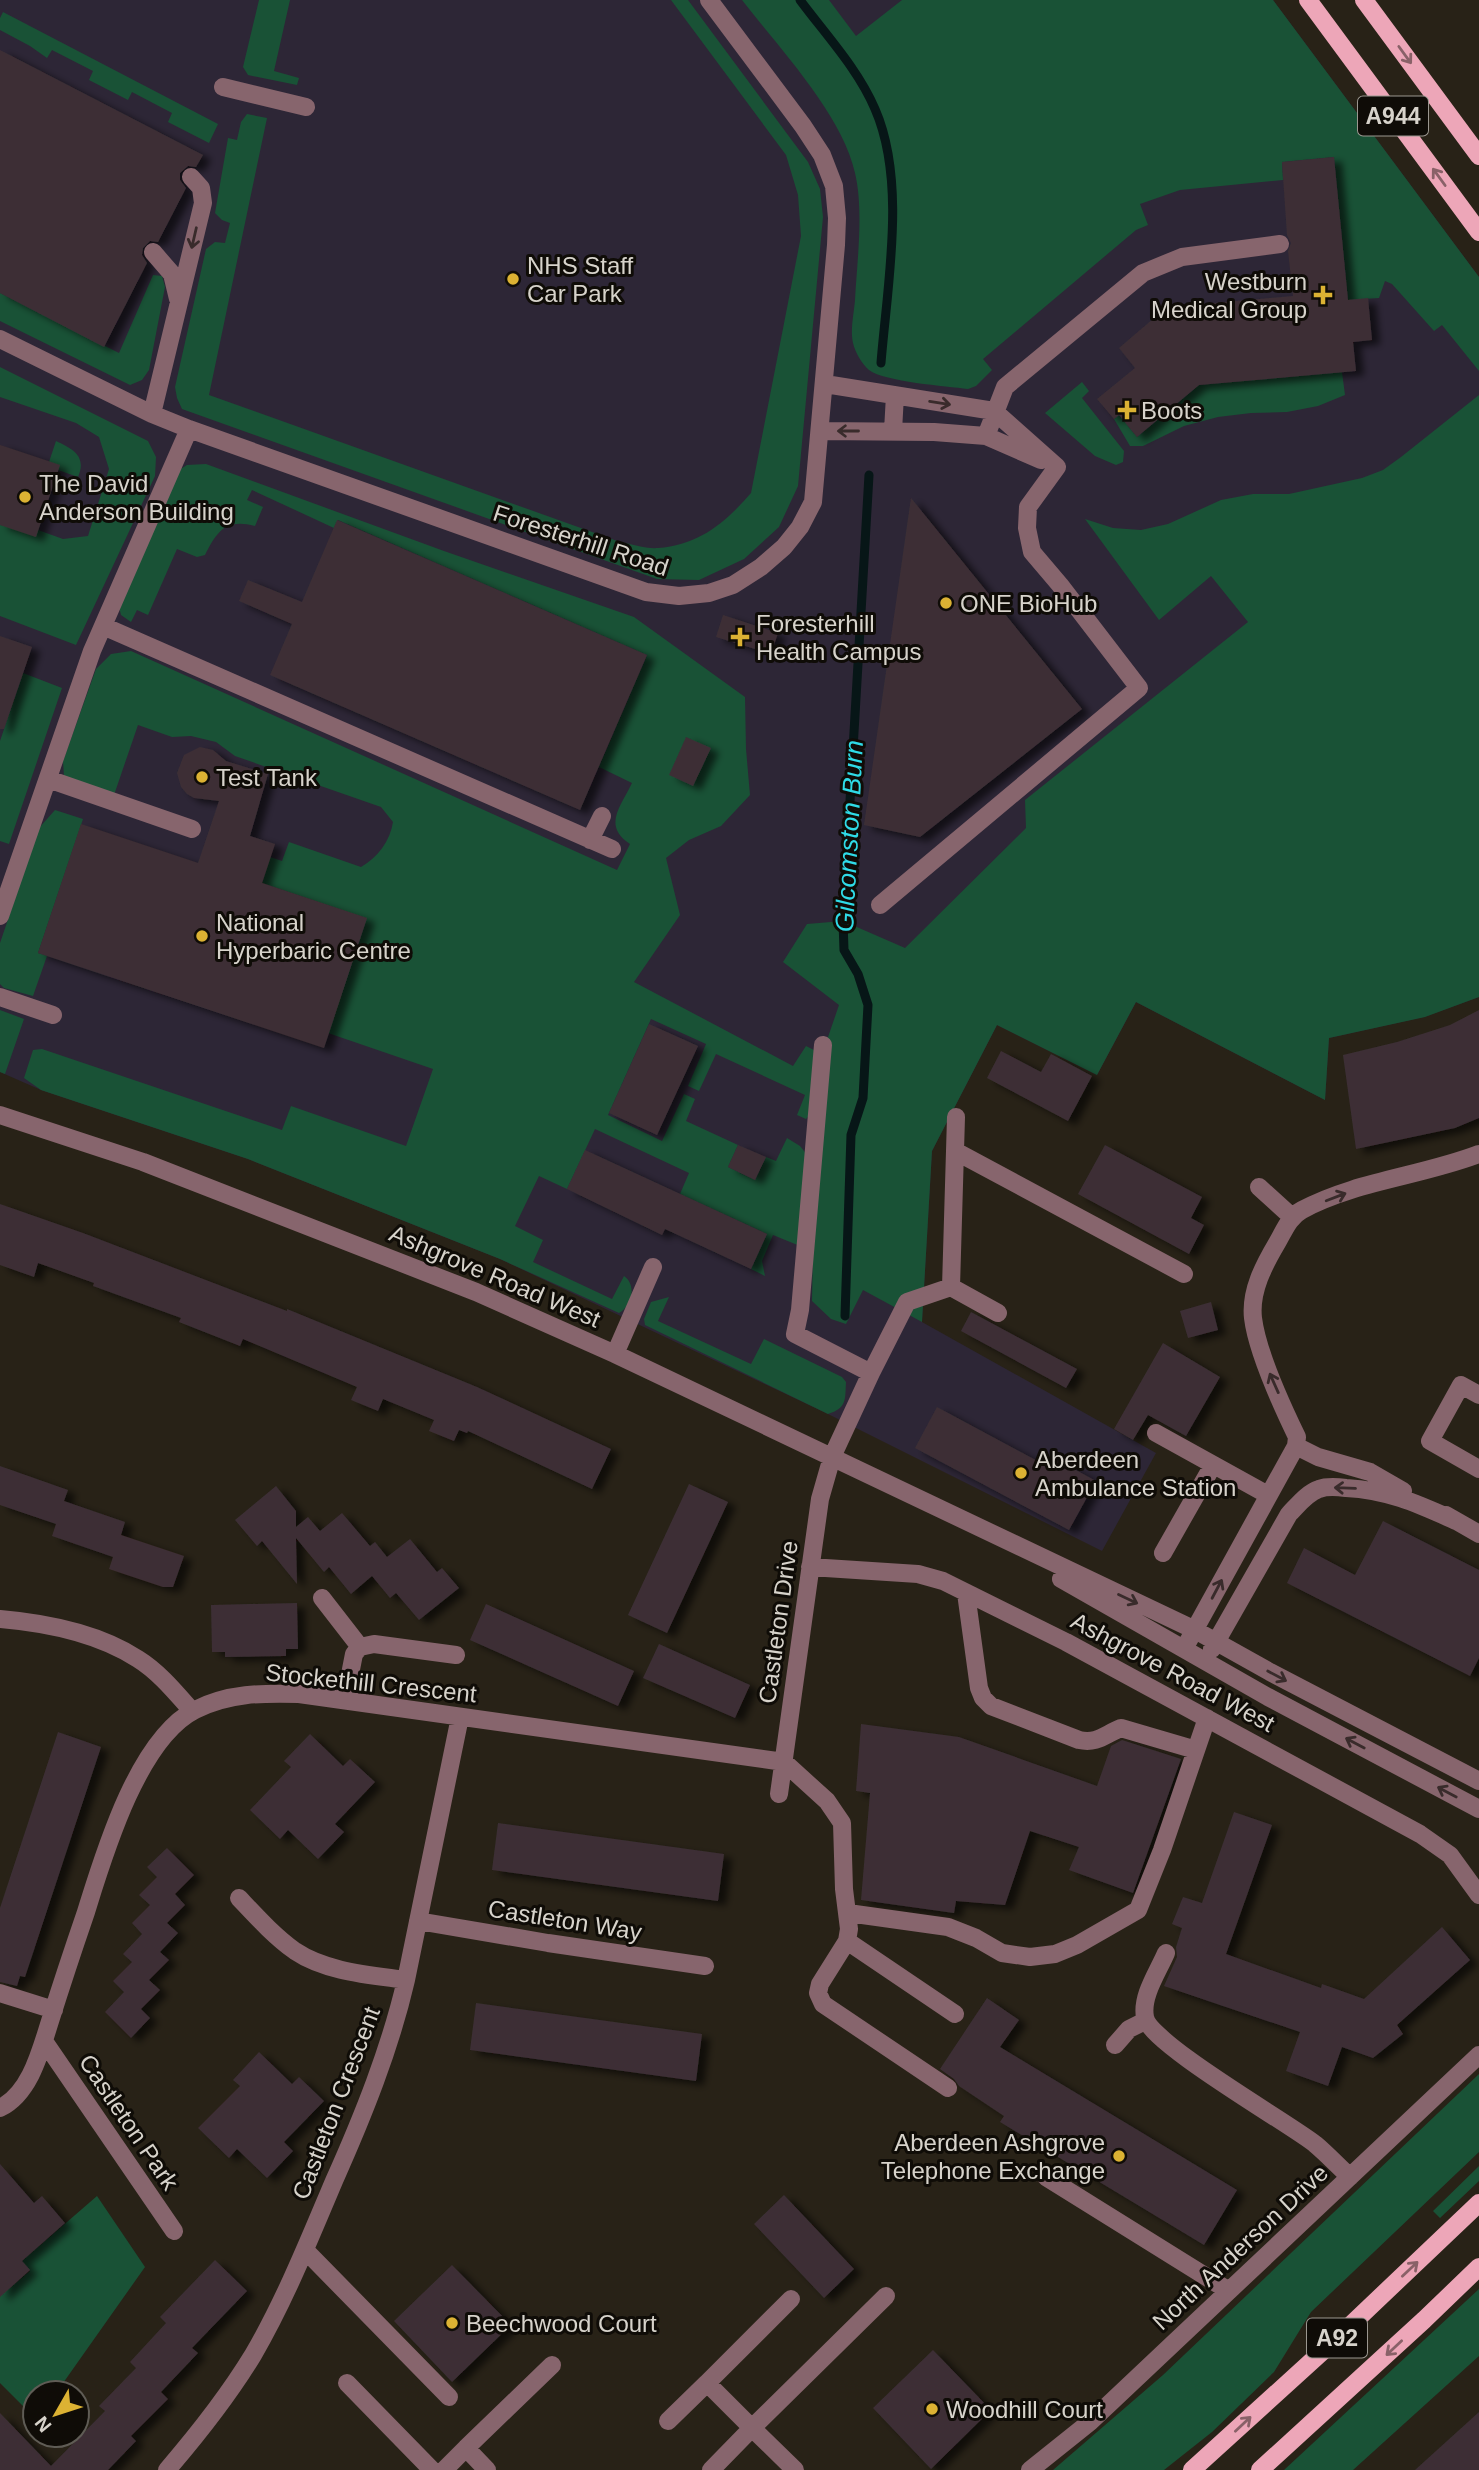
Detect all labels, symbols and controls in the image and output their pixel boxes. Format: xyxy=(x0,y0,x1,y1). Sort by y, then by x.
one-way arrow xyxy=(1397,45,1412,64)
road number: A944 xyxy=(1358,97,1428,136)
one-way arrow xyxy=(1431,168,1446,187)
one-way arrow xyxy=(187,226,201,249)
place label: NHS Staff Car Park xyxy=(527,252,634,307)
place label: Westburn Medical Group xyxy=(1151,268,1307,323)
marker: NHS Staff Car Park xyxy=(505,271,521,287)
marker: Westburn Medical Group xyxy=(1313,285,1333,305)
one-way arrow xyxy=(929,397,951,410)
place label: Boots xyxy=(1141,397,1202,424)
marker: Boots xyxy=(1119,402,1135,418)
one-way arrow xyxy=(837,424,860,438)
place label: The David Anderson Building xyxy=(39,470,234,525)
marker: The David Anderson Building xyxy=(17,489,33,505)
street label: Foresterhill Road xyxy=(490,499,672,581)
place label: ONE BioHub xyxy=(960,590,1097,617)
marker: ONE BioHub xyxy=(938,595,954,611)
place label: Foresterhill Health Campus xyxy=(756,610,921,665)
marker: Foresterhill Health Campus xyxy=(730,627,750,647)
water label: Gilcomston Burn xyxy=(829,739,869,933)
place label: Test Tank xyxy=(216,764,318,791)
marker: Test Tank xyxy=(194,769,210,785)
place label: National Hyperbaric Centre xyxy=(216,909,411,964)
marker: National Hyperbaric Centre xyxy=(194,928,210,944)
one-way arrow xyxy=(1325,1189,1347,1202)
street label: Ashgrove Road West xyxy=(386,1219,605,1333)
one-way arrow xyxy=(1267,1372,1280,1394)
place label: Aberdeen Ambulance Station xyxy=(1035,1446,1236,1501)
marker: Aberdeen Ambulance Station xyxy=(1013,1465,1029,1481)
one-way arrow xyxy=(1334,1481,1357,1494)
street label: Castleton Drive xyxy=(753,1539,803,1705)
one-way arrow xyxy=(1211,1579,1224,1600)
one-way arrow xyxy=(1117,1592,1138,1606)
street label: Ashgrove Road West xyxy=(1067,1607,1280,1737)
street label: Stockethill Crescent xyxy=(264,1658,478,1708)
one-way arrow xyxy=(1266,1669,1287,1683)
one-way arrow xyxy=(1345,1736,1366,1750)
one-way arrow xyxy=(1437,1785,1458,1798)
street label: Castleton Way xyxy=(486,1895,644,1945)
street label: Castleton Crescent xyxy=(287,2003,385,2203)
street label: Castleton Park xyxy=(74,2049,185,2196)
place label: Aberdeen Ashgrove Telephone Exchange xyxy=(881,2129,1105,2184)
marker: Aberdeen Ashgrove Telephone Exchange xyxy=(1111,2148,1127,2164)
street label: North Anderson Drive xyxy=(1147,2159,1333,2335)
one-way arrow xyxy=(1401,2261,1418,2278)
place label: Beechwood Court xyxy=(466,2310,657,2337)
marker: Beechwood Court xyxy=(444,2315,460,2331)
road number: A92 xyxy=(1307,2318,1367,2358)
one-way arrow xyxy=(1386,2339,1403,2356)
north arrow xyxy=(21,2379,91,2449)
place label: Woodhill Court xyxy=(946,2396,1103,2423)
marker: Woodhill Court xyxy=(924,2401,940,2417)
text: N xyxy=(31,2412,56,2436)
one-way arrow xyxy=(1234,2416,1251,2433)

